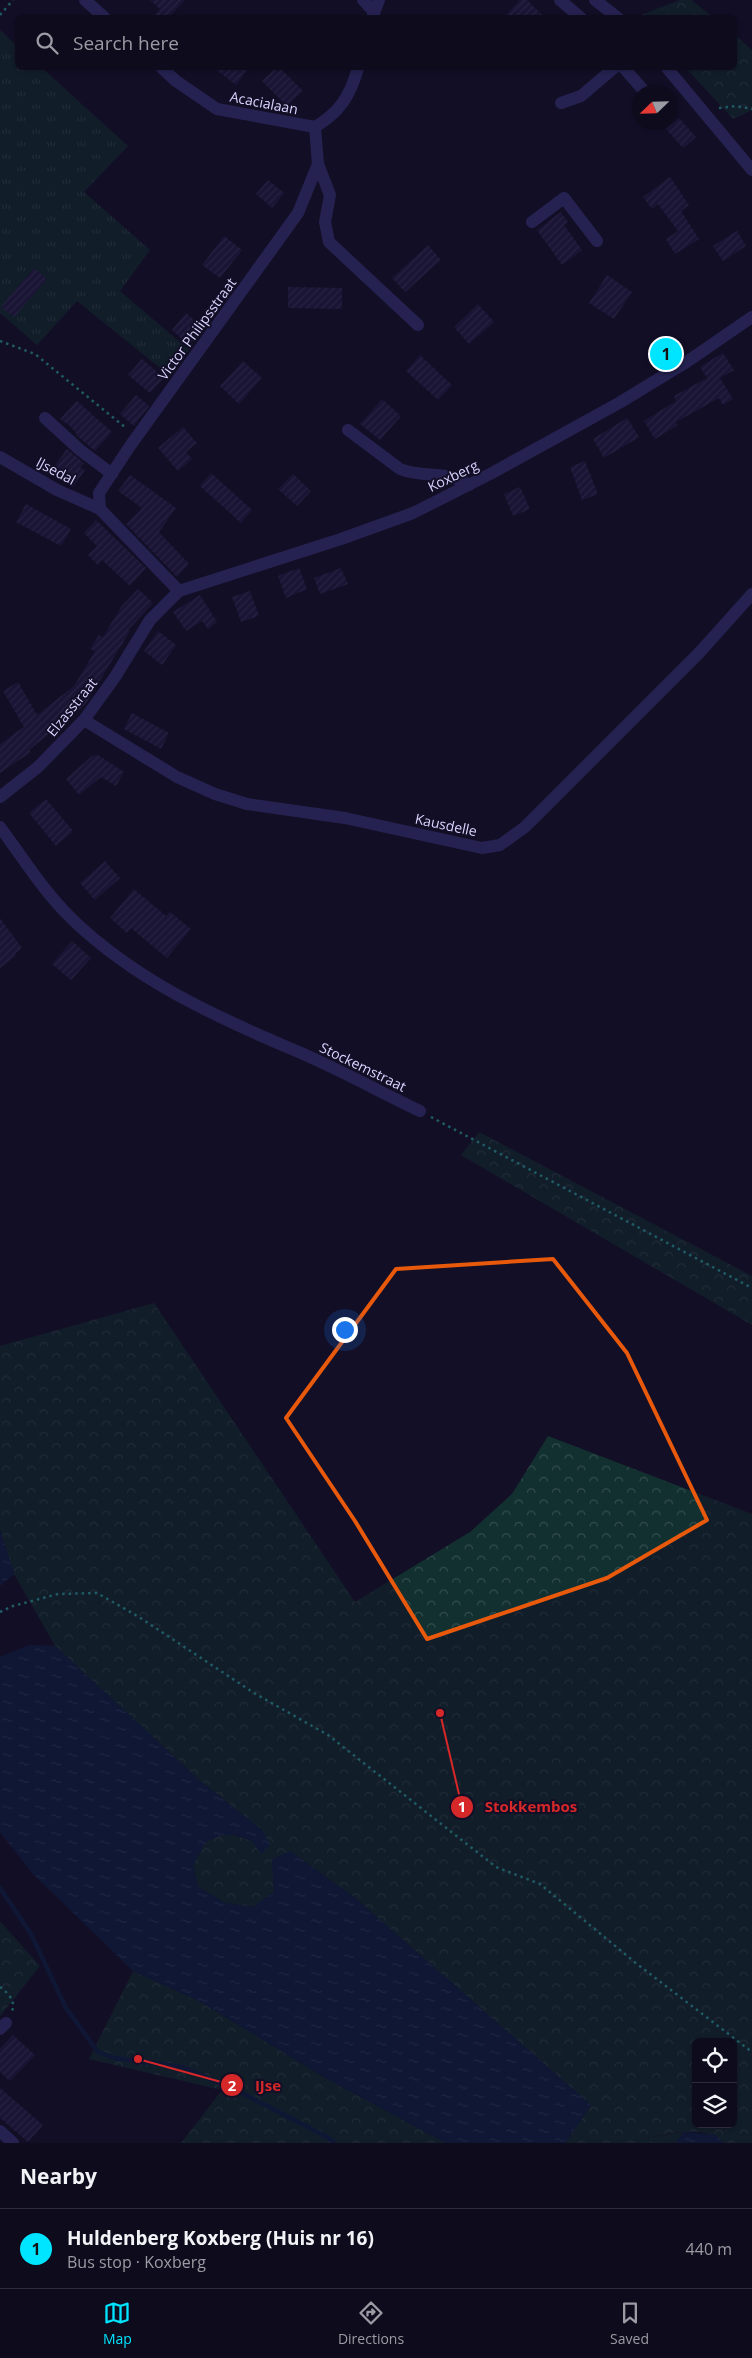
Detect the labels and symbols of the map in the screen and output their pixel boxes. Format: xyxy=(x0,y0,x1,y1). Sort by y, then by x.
north arrow xyxy=(632,85,677,130)
street label: Acacialaan xyxy=(228,87,300,118)
street label: Victor Philipsstraat xyxy=(153,274,240,384)
pin: 1 xyxy=(650,335,682,373)
street label: IJsedal xyxy=(33,452,79,489)
street label: Koxberg xyxy=(424,455,482,496)
street label: Elzasstraat xyxy=(42,673,101,740)
street label: Kausdelle xyxy=(413,809,479,840)
street label: Stockemstraat xyxy=(317,1037,410,1096)
your location xyxy=(332,1317,358,1343)
callout: Stokkembos xyxy=(450,1792,587,1822)
text: 1 xyxy=(458,1796,466,1816)
text: Stokkembos xyxy=(485,1796,577,1816)
callout: IJse xyxy=(220,2070,291,2100)
text: 2 xyxy=(228,2075,237,2095)
text: IJse xyxy=(255,2075,281,2095)

